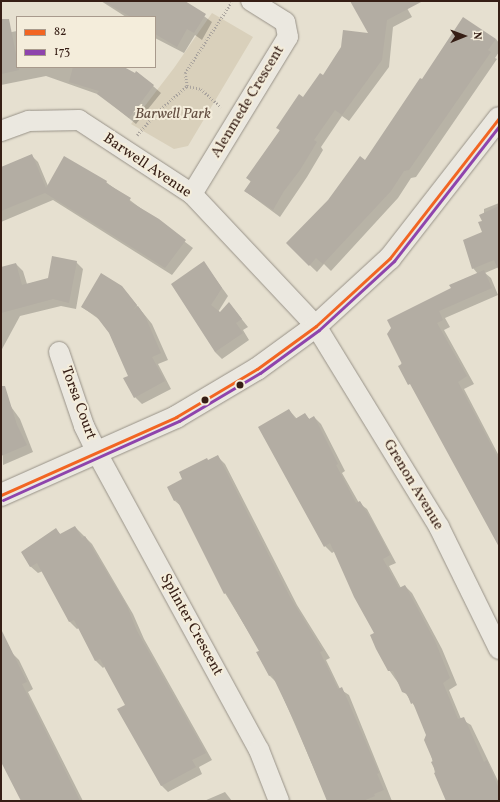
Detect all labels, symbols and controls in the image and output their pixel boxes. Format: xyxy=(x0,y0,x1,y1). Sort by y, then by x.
legend xyxy=(16,16,156,68)
north arrow xyxy=(444,16,484,56)
text: 82 xyxy=(54,24,67,40)
text: N xyxy=(469,32,484,40)
street label: Alenmede Crescent xyxy=(207,43,289,161)
text: 173 xyxy=(54,44,70,60)
park label: Barwell Park xyxy=(135,106,211,124)
street label: Barwell Avenue xyxy=(99,130,195,202)
street label: Torsa Court xyxy=(56,364,100,442)
unlabelled marker xyxy=(235,380,245,390)
unlabelled marker xyxy=(200,395,210,405)
street label: Grenon Avenue xyxy=(379,437,447,533)
street label: Splinter Crescent xyxy=(156,571,226,679)

